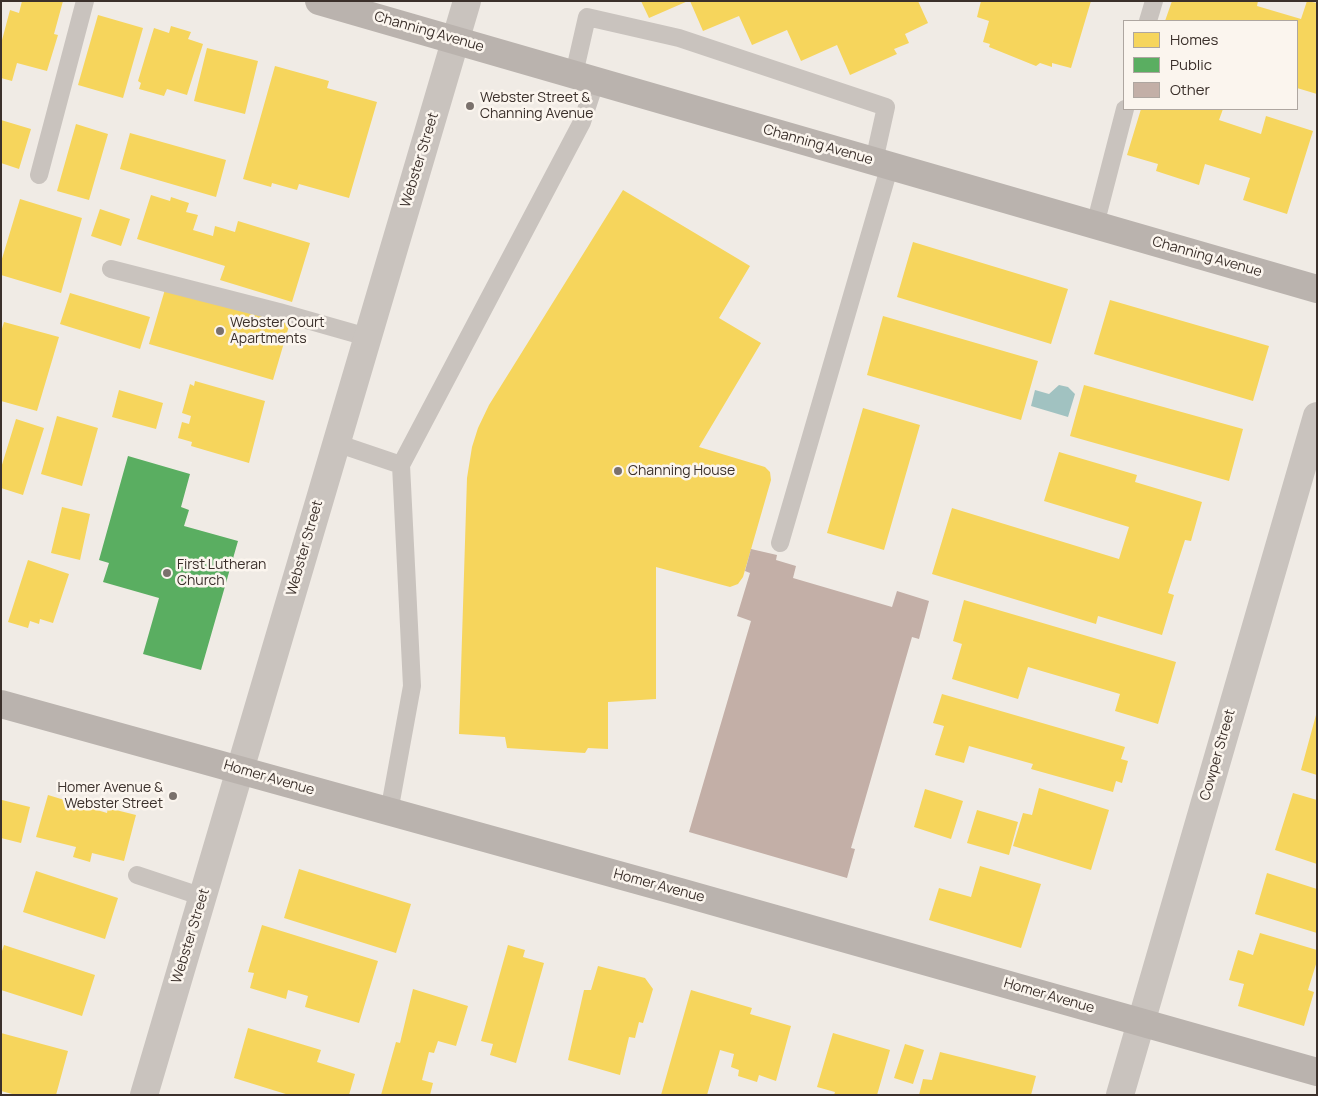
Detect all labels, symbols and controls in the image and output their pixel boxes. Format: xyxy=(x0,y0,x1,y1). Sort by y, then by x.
street label: Channing Avenue xyxy=(372,8,486,56)
legend xyxy=(1123,20,1298,110)
text: Homes xyxy=(1170,29,1218,50)
text: Public xyxy=(1170,54,1212,75)
text: Other xyxy=(1170,79,1210,100)
place label: Webster Street & Channing Avenue xyxy=(480,90,593,122)
marker: Webster Street & Channing Avenue xyxy=(464,100,476,112)
street label: Webster Street xyxy=(398,110,442,210)
street label: Channing Avenue xyxy=(761,121,875,169)
street label: Channing Avenue xyxy=(1150,233,1264,281)
place label: Webster Court Apartments xyxy=(230,315,325,348)
marker: Webster Court Apartments xyxy=(214,325,226,337)
place label: Channing House xyxy=(628,463,735,479)
marker: Channing House xyxy=(612,465,624,477)
street label: Webster Street xyxy=(283,498,327,598)
place label: First Lutheran Church xyxy=(177,557,266,590)
marker: First Lutheran Church xyxy=(161,567,173,579)
street label: Cowper Street xyxy=(1197,707,1239,803)
street label: Homer Avenue xyxy=(222,757,316,799)
place label: Homer Avenue & Webster Street xyxy=(57,780,163,812)
marker: Homer Avenue & Webster Street xyxy=(167,790,179,802)
street label: Homer Avenue xyxy=(612,866,706,906)
street label: Webster Street xyxy=(169,886,213,986)
street label: Homer Avenue xyxy=(1002,975,1096,1017)

